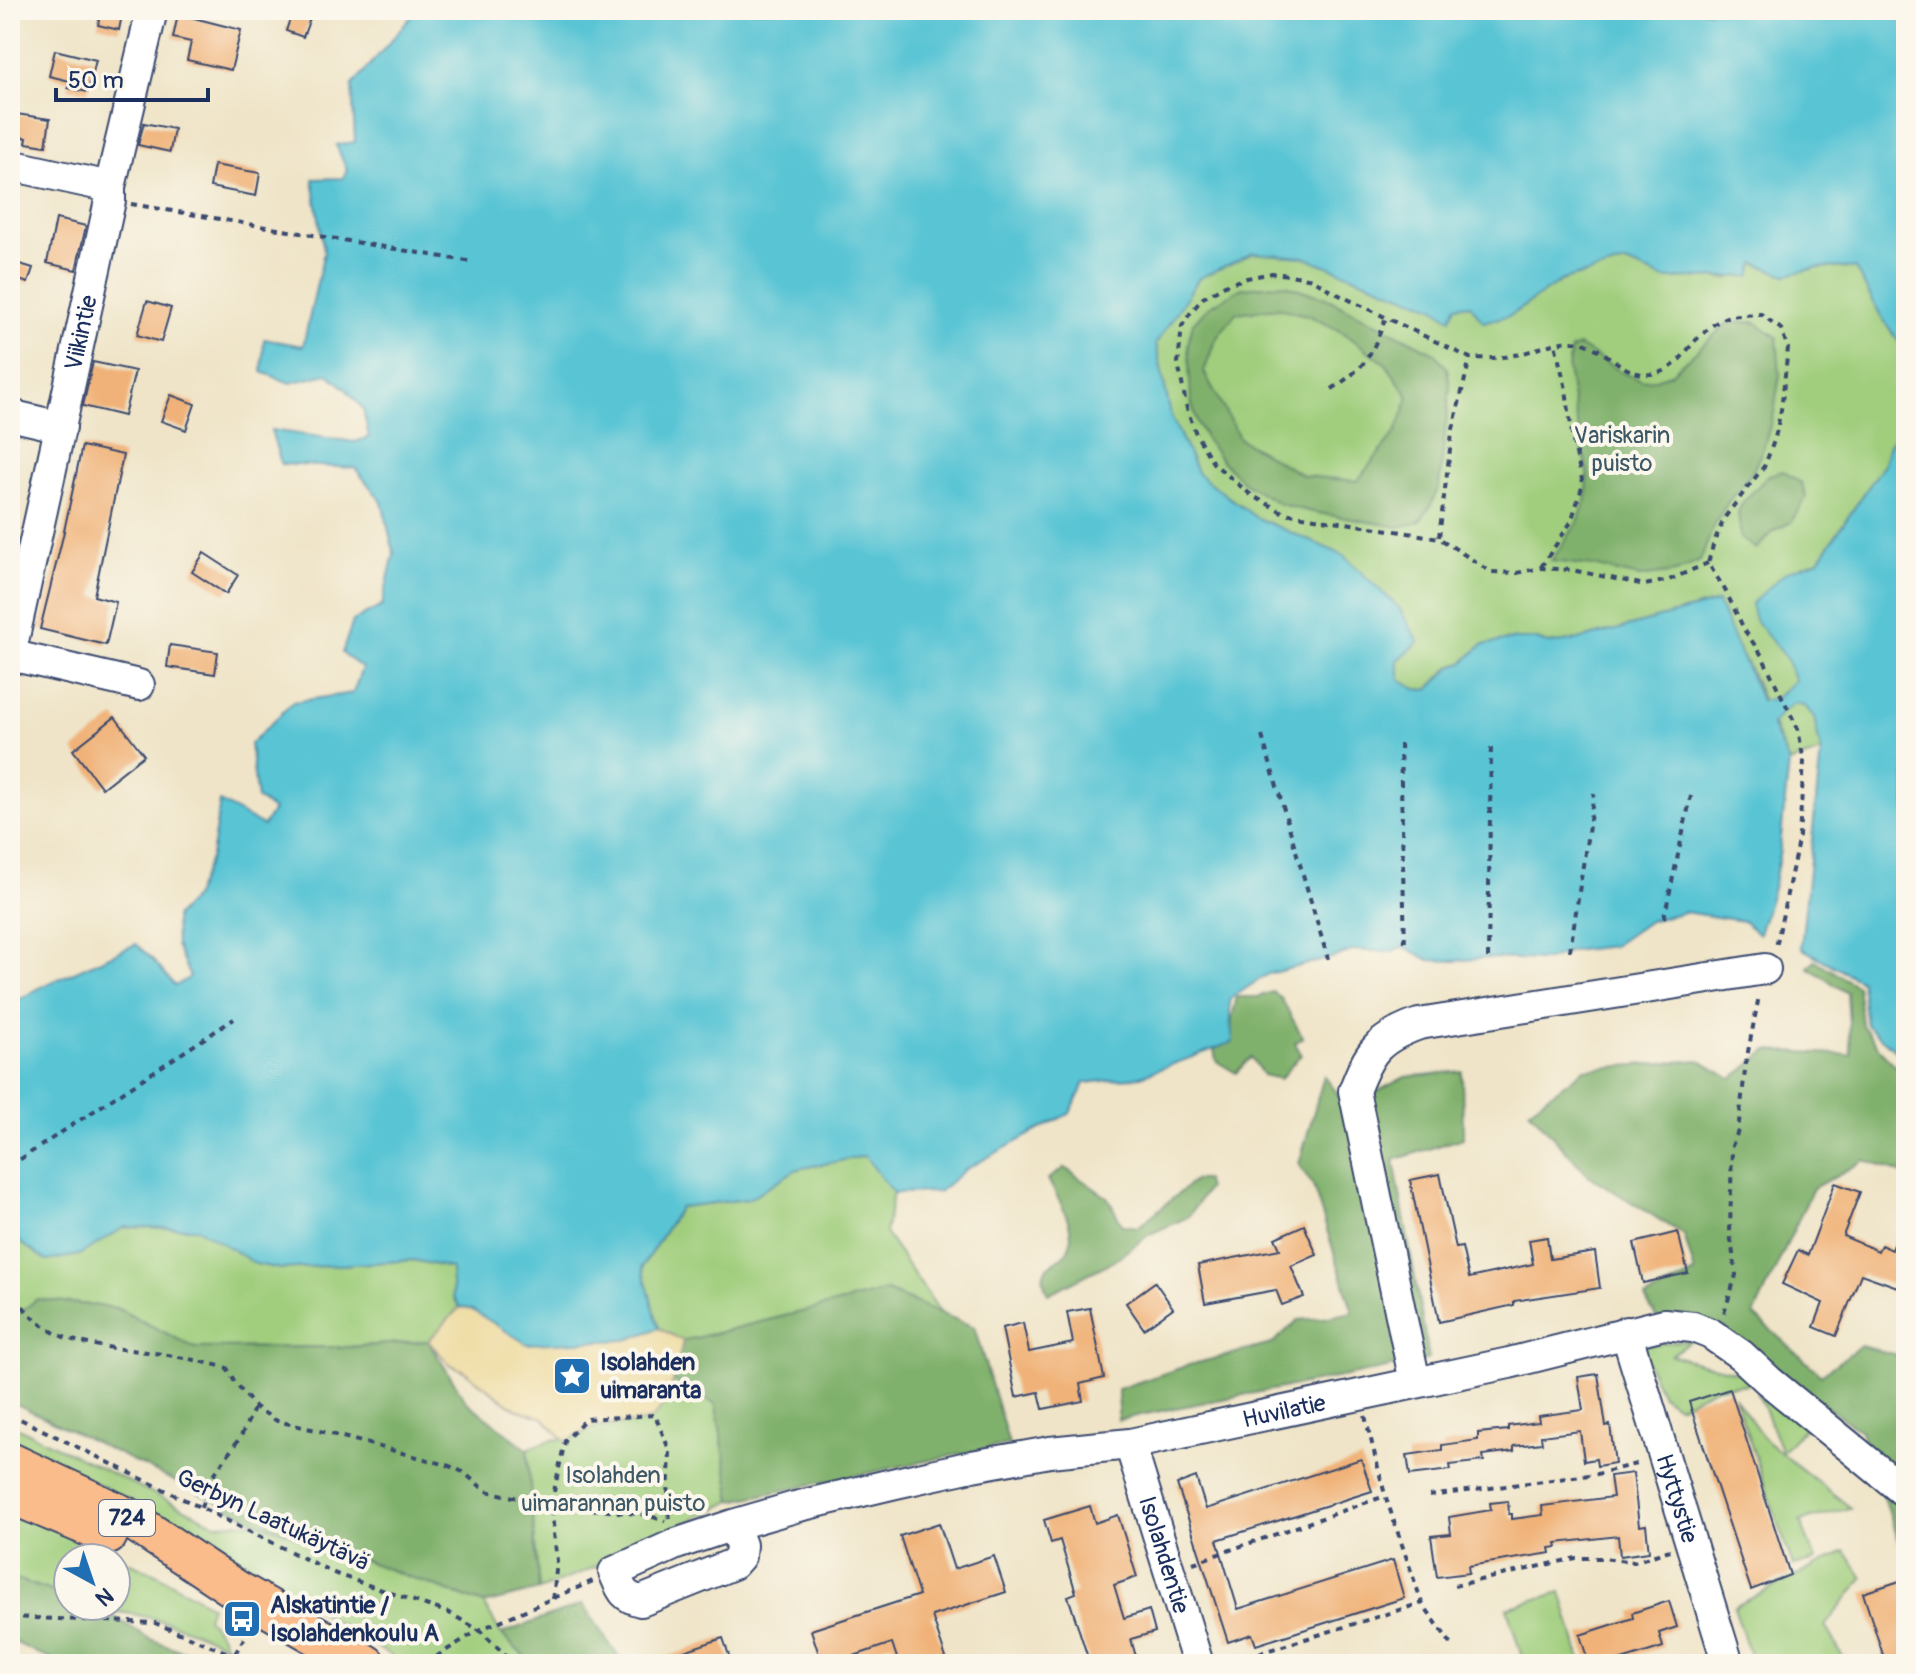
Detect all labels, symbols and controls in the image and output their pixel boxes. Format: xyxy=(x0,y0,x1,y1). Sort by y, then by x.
scale bar xyxy=(56,52,208,102)
text: 50 m xyxy=(68,66,124,95)
street label: Viikintie xyxy=(59,292,103,373)
park label: Variskarin puisto xyxy=(1574,421,1670,478)
place label: Isolahden uimaranta xyxy=(600,1348,701,1405)
place icon: Isolahden uimaranta xyxy=(551,1355,593,1397)
street label: Huvilatie xyxy=(1240,1388,1328,1434)
street label: Hyttystie xyxy=(1650,1450,1704,1547)
park label: Isolahden uimarannan puisto xyxy=(521,1461,705,1518)
street label: Gerbyn Laatukäytävä xyxy=(172,1463,374,1577)
street label: Isolahdentie xyxy=(1133,1493,1196,1617)
road number: 724 xyxy=(99,1500,155,1536)
north arrow xyxy=(52,1542,132,1622)
text: N xyxy=(89,1581,119,1612)
place label: Alskatintie / Isolahdenkoulu A xyxy=(270,1591,439,1648)
bus stop icon: Alskatintie / Isolahdenkoulu A xyxy=(221,1598,263,1640)

